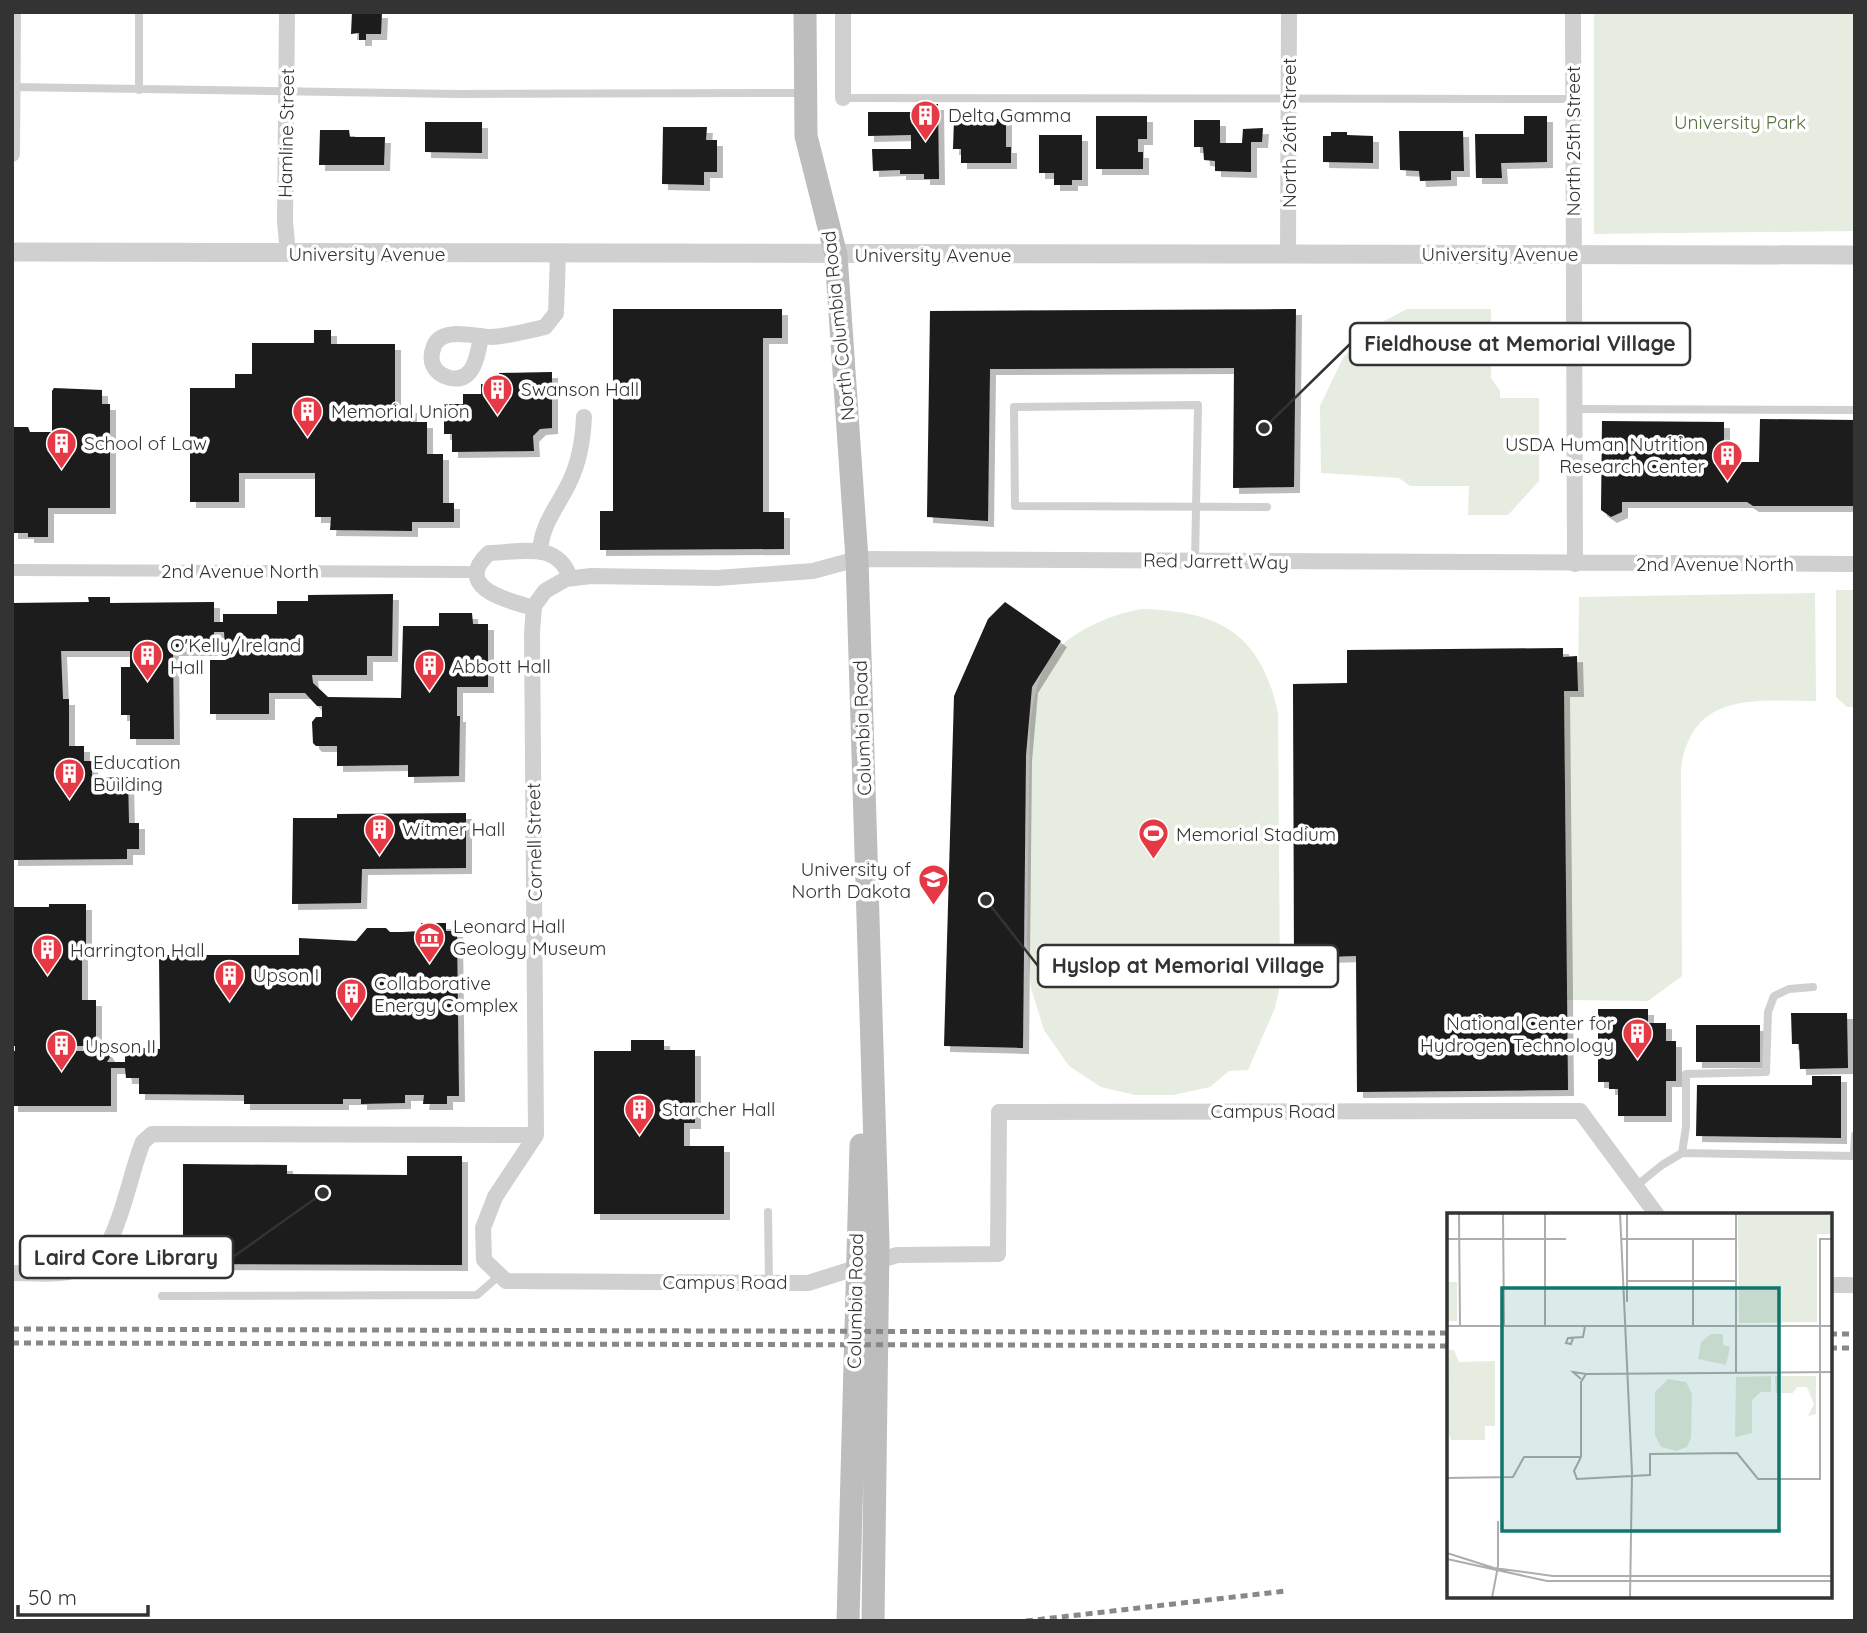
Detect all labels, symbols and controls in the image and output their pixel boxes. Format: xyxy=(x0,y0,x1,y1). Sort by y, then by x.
street label: North 26th Street xyxy=(1277,58,1301,208)
street label: North 25th Street xyxy=(1561,66,1585,216)
street label: Hamline Street xyxy=(273,68,299,198)
building icon: Delta Gamma xyxy=(908,98,942,142)
place label: Delta Gamma xyxy=(948,103,1071,127)
park label: University Park xyxy=(1674,110,1806,134)
street label: North Columbia Road xyxy=(816,230,860,422)
street label: University Avenue xyxy=(289,242,445,266)
street label: University Avenue xyxy=(1422,242,1578,266)
street label: University Avenue xyxy=(855,243,1011,267)
callout: Fieldhouse at Memorial Village xyxy=(1350,323,1690,365)
text: Fieldhouse at Memorial Village xyxy=(1364,330,1676,356)
building icon: Swanson Hall xyxy=(481,372,515,416)
place label: Swanson Hall xyxy=(521,377,639,401)
building icon: Memorial Union xyxy=(291,394,325,438)
place label: Memorial Union xyxy=(331,399,470,423)
building icon: School of Law xyxy=(44,426,78,470)
place label: School of Law xyxy=(84,431,207,455)
place label: USDA Human Nutrition Research Center xyxy=(1505,432,1706,478)
building icon: USDA Human Nutrition Research Center xyxy=(1711,438,1745,482)
street label: Red Jarrett Way xyxy=(1143,548,1289,574)
street label: 2nd Avenue North xyxy=(1636,552,1794,576)
street label: 2nd Avenue North xyxy=(161,559,319,583)
place label: O'Kelly/Ireland Hall xyxy=(170,633,301,679)
building icon: O'Kelly/Ireland Hall xyxy=(130,639,164,683)
building icon: Abbott Hall xyxy=(412,649,446,693)
place label: Abbott Hall xyxy=(452,654,551,678)
street label: Columbia Road xyxy=(848,660,876,796)
place label: Education Building xyxy=(93,750,181,796)
building icon: Education Building xyxy=(53,756,87,800)
street label: Cornell Street xyxy=(521,782,547,902)
building icon: Witmer Hall xyxy=(362,812,396,856)
place label: Witmer Hall xyxy=(402,817,505,841)
sports icon: Memorial Stadium xyxy=(1136,817,1170,861)
place label: Memorial Stadium xyxy=(1176,822,1336,846)
place label: University of North Dakota xyxy=(792,857,911,903)
school or university icon: University of North Dakota xyxy=(917,863,951,907)
place label: Leonard Hall Geology Museum xyxy=(453,914,606,960)
museum icon: Leonard Hall Geology Museum xyxy=(413,920,447,964)
building icon: Harrington Hall xyxy=(30,933,64,977)
place label: Harrington Hall xyxy=(70,938,205,962)
callout: Hyslop at Memorial Village xyxy=(1038,945,1338,987)
text: Hyslop at Memorial Village xyxy=(1052,952,1324,978)
building icon: Upson I xyxy=(213,958,247,1002)
place label: Upson I xyxy=(253,963,319,987)
place label: Collaborative Energy Complex xyxy=(374,971,518,1017)
building icon: Collaborative Energy Complex xyxy=(334,977,368,1021)
place label: National Center for Hydrogen Technology xyxy=(1420,1011,1615,1057)
building icon: National Center for Hydrogen Technology xyxy=(1620,1017,1654,1061)
building icon: Upson II xyxy=(45,1029,79,1073)
place label: Upson II xyxy=(85,1034,156,1058)
building icon: Starcher Hall xyxy=(622,1092,656,1136)
place label: Starcher Hall xyxy=(662,1097,775,1121)
street label: Campus Road xyxy=(1211,1099,1335,1123)
inset map xyxy=(1447,1213,1832,1598)
street label: Columbia Road xyxy=(842,1233,868,1369)
callout: Laird Core Library xyxy=(20,1236,233,1278)
text: Laird Core Library xyxy=(34,1244,218,1270)
street label: Campus Road xyxy=(663,1270,787,1294)
scale bar xyxy=(18,1574,147,1618)
text: 50 m xyxy=(28,1584,77,1610)

